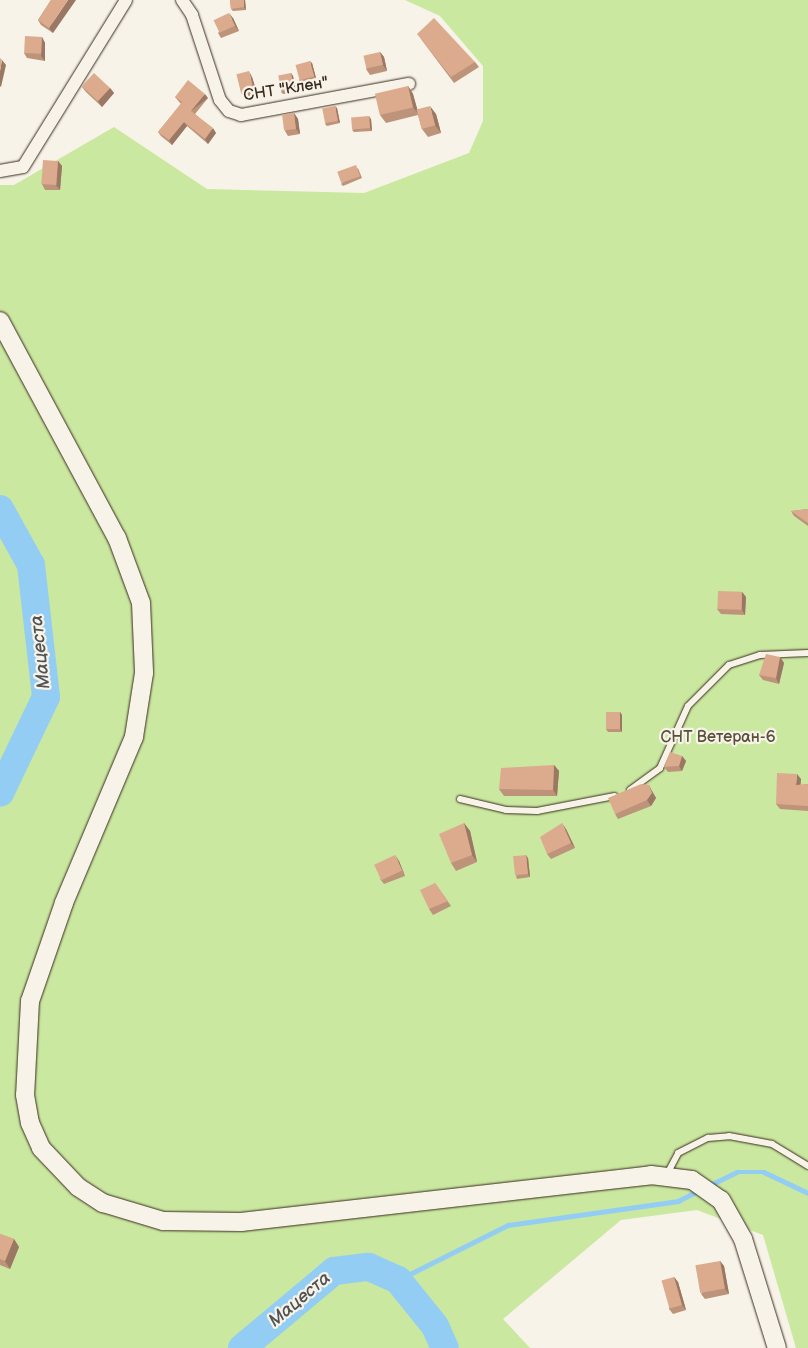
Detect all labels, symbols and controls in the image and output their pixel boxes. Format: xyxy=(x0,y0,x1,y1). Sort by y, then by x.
street label: СНТ "Клен" xyxy=(242,74,330,106)
water label: Мацеста xyxy=(26,614,56,690)
park label: СНТ Ветеран-6 xyxy=(661,728,775,748)
water label: Мацеста xyxy=(265,1268,335,1332)

